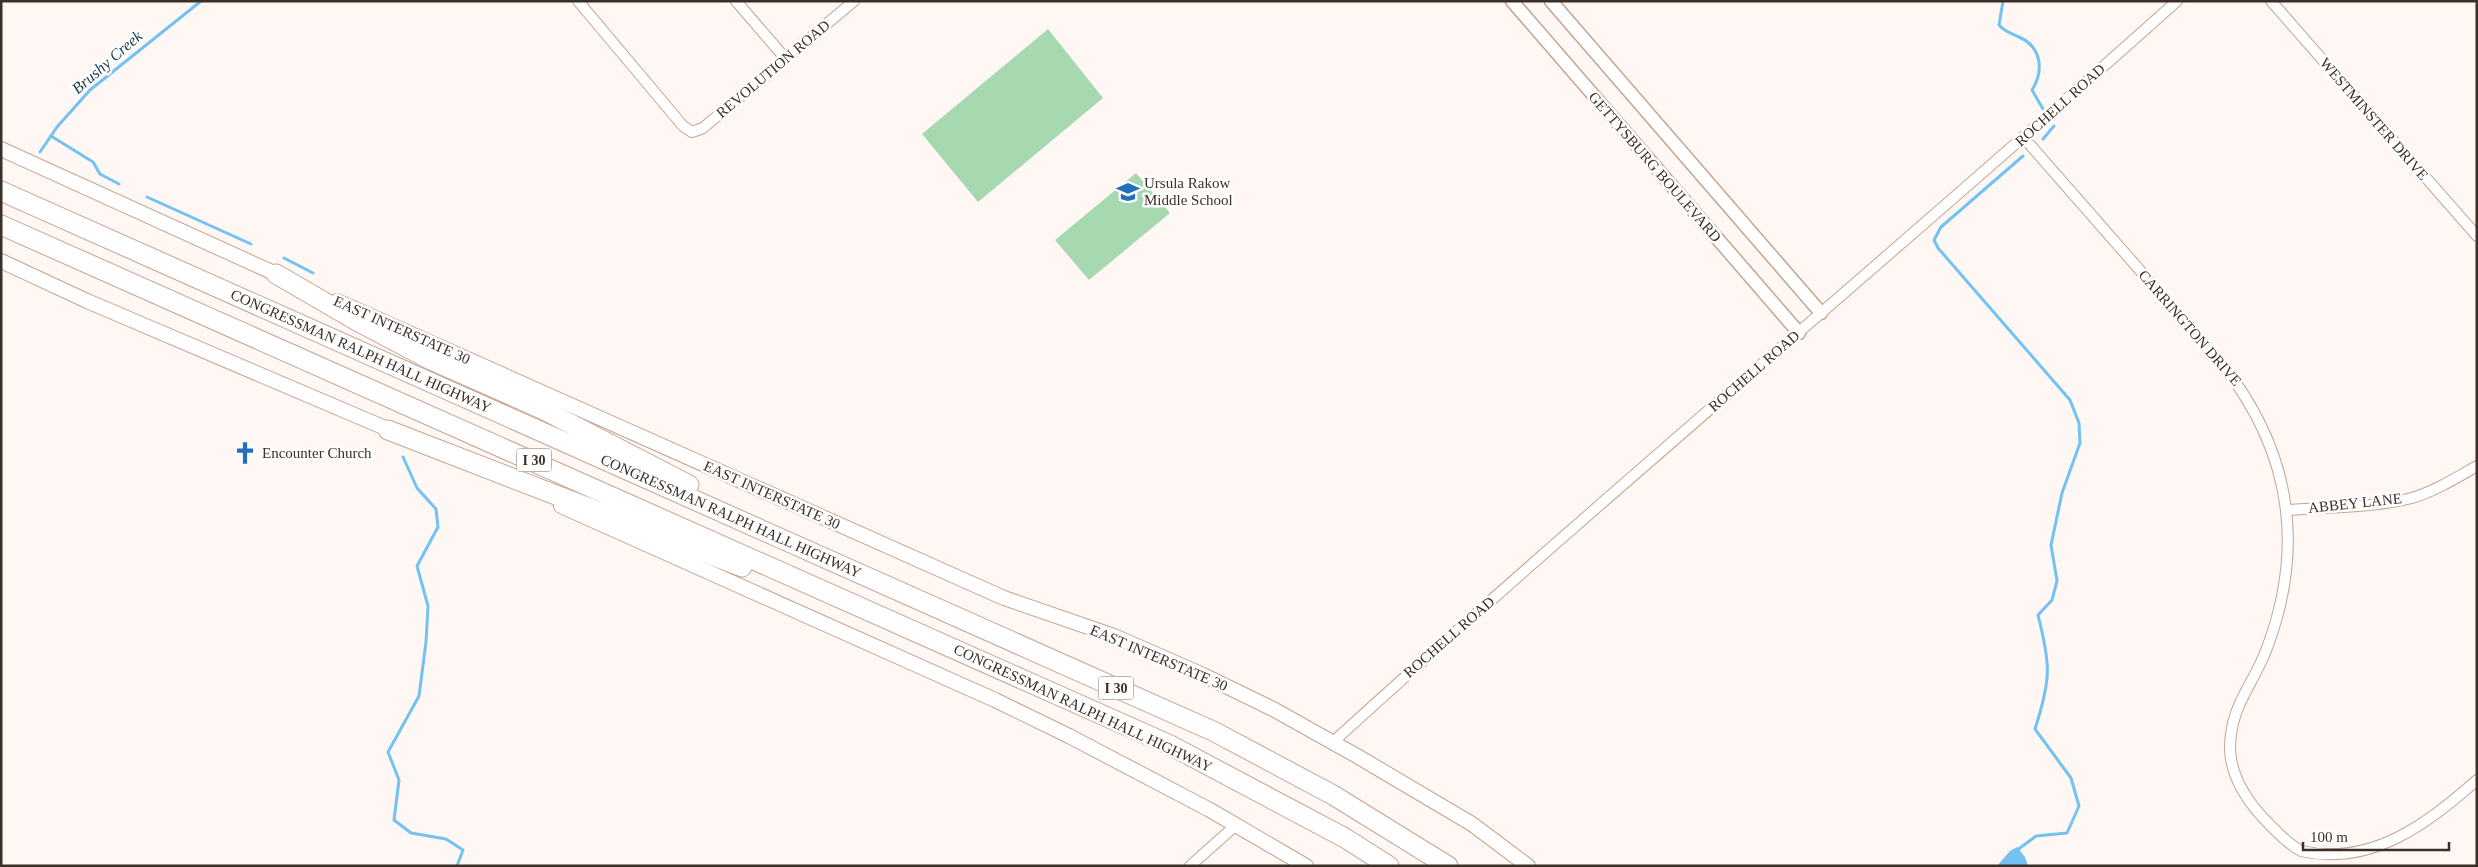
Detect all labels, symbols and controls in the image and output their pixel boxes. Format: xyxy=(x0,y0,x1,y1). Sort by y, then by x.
street label: REVOLUTION ROAD xyxy=(713,17,833,121)
water label: Brushy Creek xyxy=(69,26,147,98)
street label: WESTMINSTER DRIVE xyxy=(2317,55,2431,183)
street label: ROCHELL ROAD xyxy=(2012,61,2108,149)
street label: GETTYSBURG BOULEVARD xyxy=(1585,89,1725,245)
place label: Ursula Rakow Middle School xyxy=(1144,175,1233,208)
school or university icon: Ursula Rakow Middle School xyxy=(1115,179,1141,205)
street label: CARRINGTON DRIVE xyxy=(2136,267,2244,389)
street label: CONGRESSMAN RALPH HALL HIGHWAY xyxy=(228,286,494,416)
street label: EAST INTERSTATE 30 xyxy=(331,293,473,367)
street label: ROCHELL ROAD xyxy=(1705,327,1803,415)
church icon: Encounter Church xyxy=(232,440,258,466)
place label: Encounter Church xyxy=(262,445,372,461)
road number: I 30 xyxy=(516,448,552,472)
street label: CONGRESSMAN RALPH HALL HIGHWAY xyxy=(598,451,864,581)
street label: EAST INTERSTATE 30 xyxy=(701,458,843,532)
street label: ABBEY LANE xyxy=(2307,490,2403,516)
street label: ROCHELL ROAD xyxy=(1400,593,1498,681)
street label: EAST INTERSTATE 30 xyxy=(1088,622,1230,694)
street label: CONGRESSMAN RALPH HALL HIGHWAY xyxy=(951,641,1215,775)
road number: I 30 xyxy=(1098,676,1134,700)
scale bar xyxy=(2303,820,2449,852)
text: 100 m xyxy=(2310,829,2348,845)

